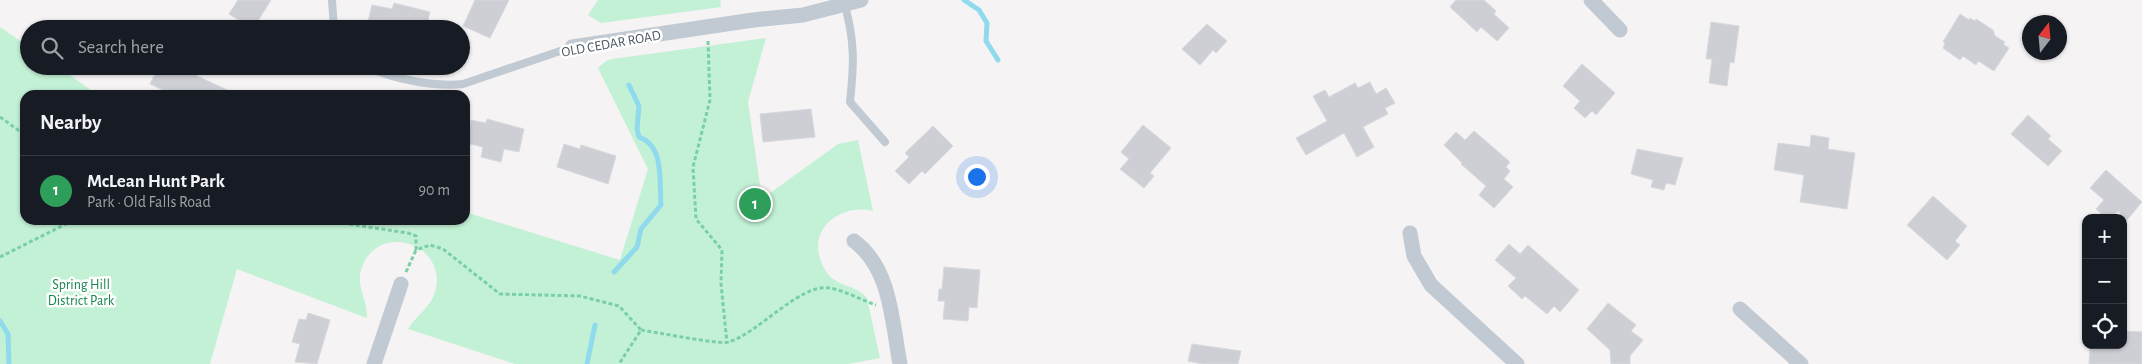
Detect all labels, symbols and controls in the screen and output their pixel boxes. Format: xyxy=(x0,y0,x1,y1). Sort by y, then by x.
north arrow xyxy=(2022,15,2067,60)
search box xyxy=(20,20,470,75)
street label: OLD CEDAR ROAD xyxy=(560,28,662,60)
icon: search xyxy=(38,34,66,62)
text: Search here xyxy=(78,38,164,57)
text: Nearby xyxy=(40,112,101,133)
your location xyxy=(964,164,990,190)
text: McLean Hunt Park xyxy=(87,172,225,191)
text: 1 xyxy=(53,182,59,198)
text: 90 m xyxy=(419,182,450,198)
pin: 1 xyxy=(739,185,771,223)
text: Park · Old Falls Road xyxy=(87,194,211,210)
map controls xyxy=(2082,214,2127,349)
button: + xyxy=(2082,214,2127,259)
button: − xyxy=(2082,259,2127,304)
park label: Spring Hill District Park xyxy=(48,278,115,308)
button: locate xyxy=(2082,304,2127,349)

